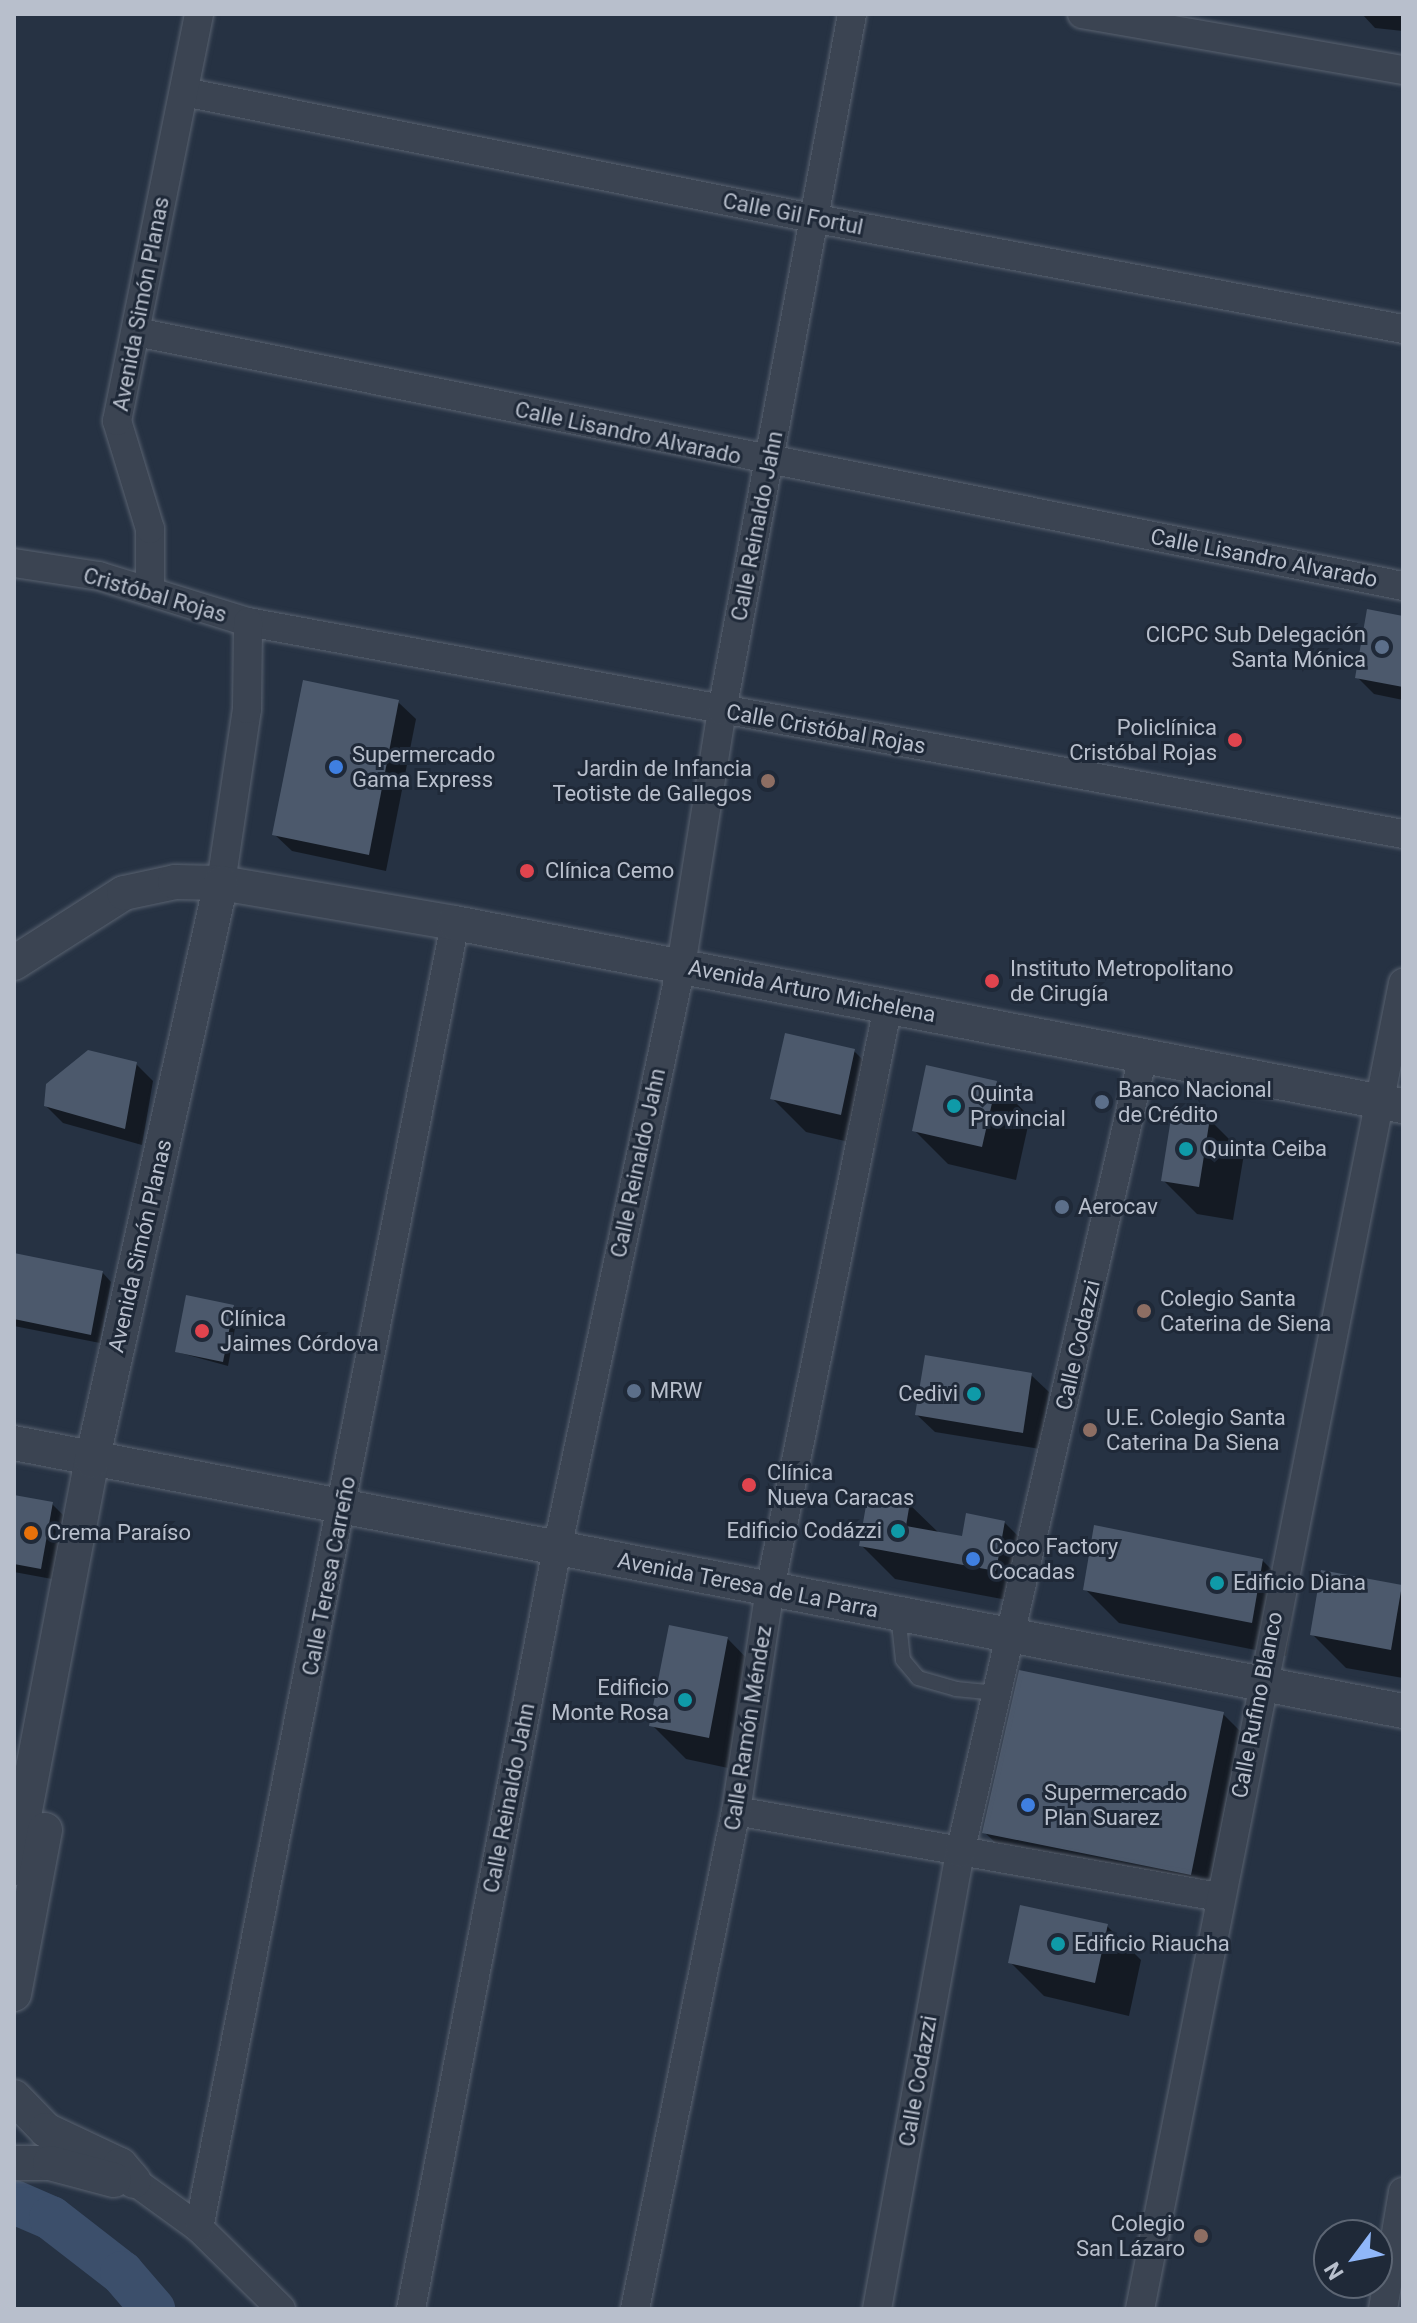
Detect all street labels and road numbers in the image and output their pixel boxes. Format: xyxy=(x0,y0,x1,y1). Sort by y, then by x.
street label: Calle Gil Fortul xyxy=(721,187,865,241)
street label: Avenida Simón Planas xyxy=(107,195,175,413)
street label: Calle Lisandro Alvarado xyxy=(513,396,743,470)
street label: Calle Reinaldo Jahn xyxy=(726,429,788,623)
street label: Calle Lisandro Alvarado xyxy=(1148,523,1380,593)
street label: Cristóbal Rojas xyxy=(80,562,230,628)
street label: Calle Cristóbal Rojas xyxy=(724,698,928,760)
street label: Avenida Arturo Michelena xyxy=(686,954,938,1028)
street label: Calle Reinaldo Jahn xyxy=(605,1066,671,1260)
street label: Avenida Simón Planas xyxy=(103,1137,177,1355)
street label: Calle Codazzi xyxy=(1050,1277,1106,1413)
street label: Calle Teresa Carreño xyxy=(297,1474,361,1678)
street label: Avenida Teresa de La Parra xyxy=(615,1547,881,1623)
street label: Calle Rufino Blanco xyxy=(1226,1610,1288,1800)
street label: Calle Ramón Méndez xyxy=(719,1624,777,1832)
street label: Calle Reinaldo Jahn xyxy=(478,1701,540,1895)
street label: Calle Codazzi xyxy=(893,2013,943,2149)

